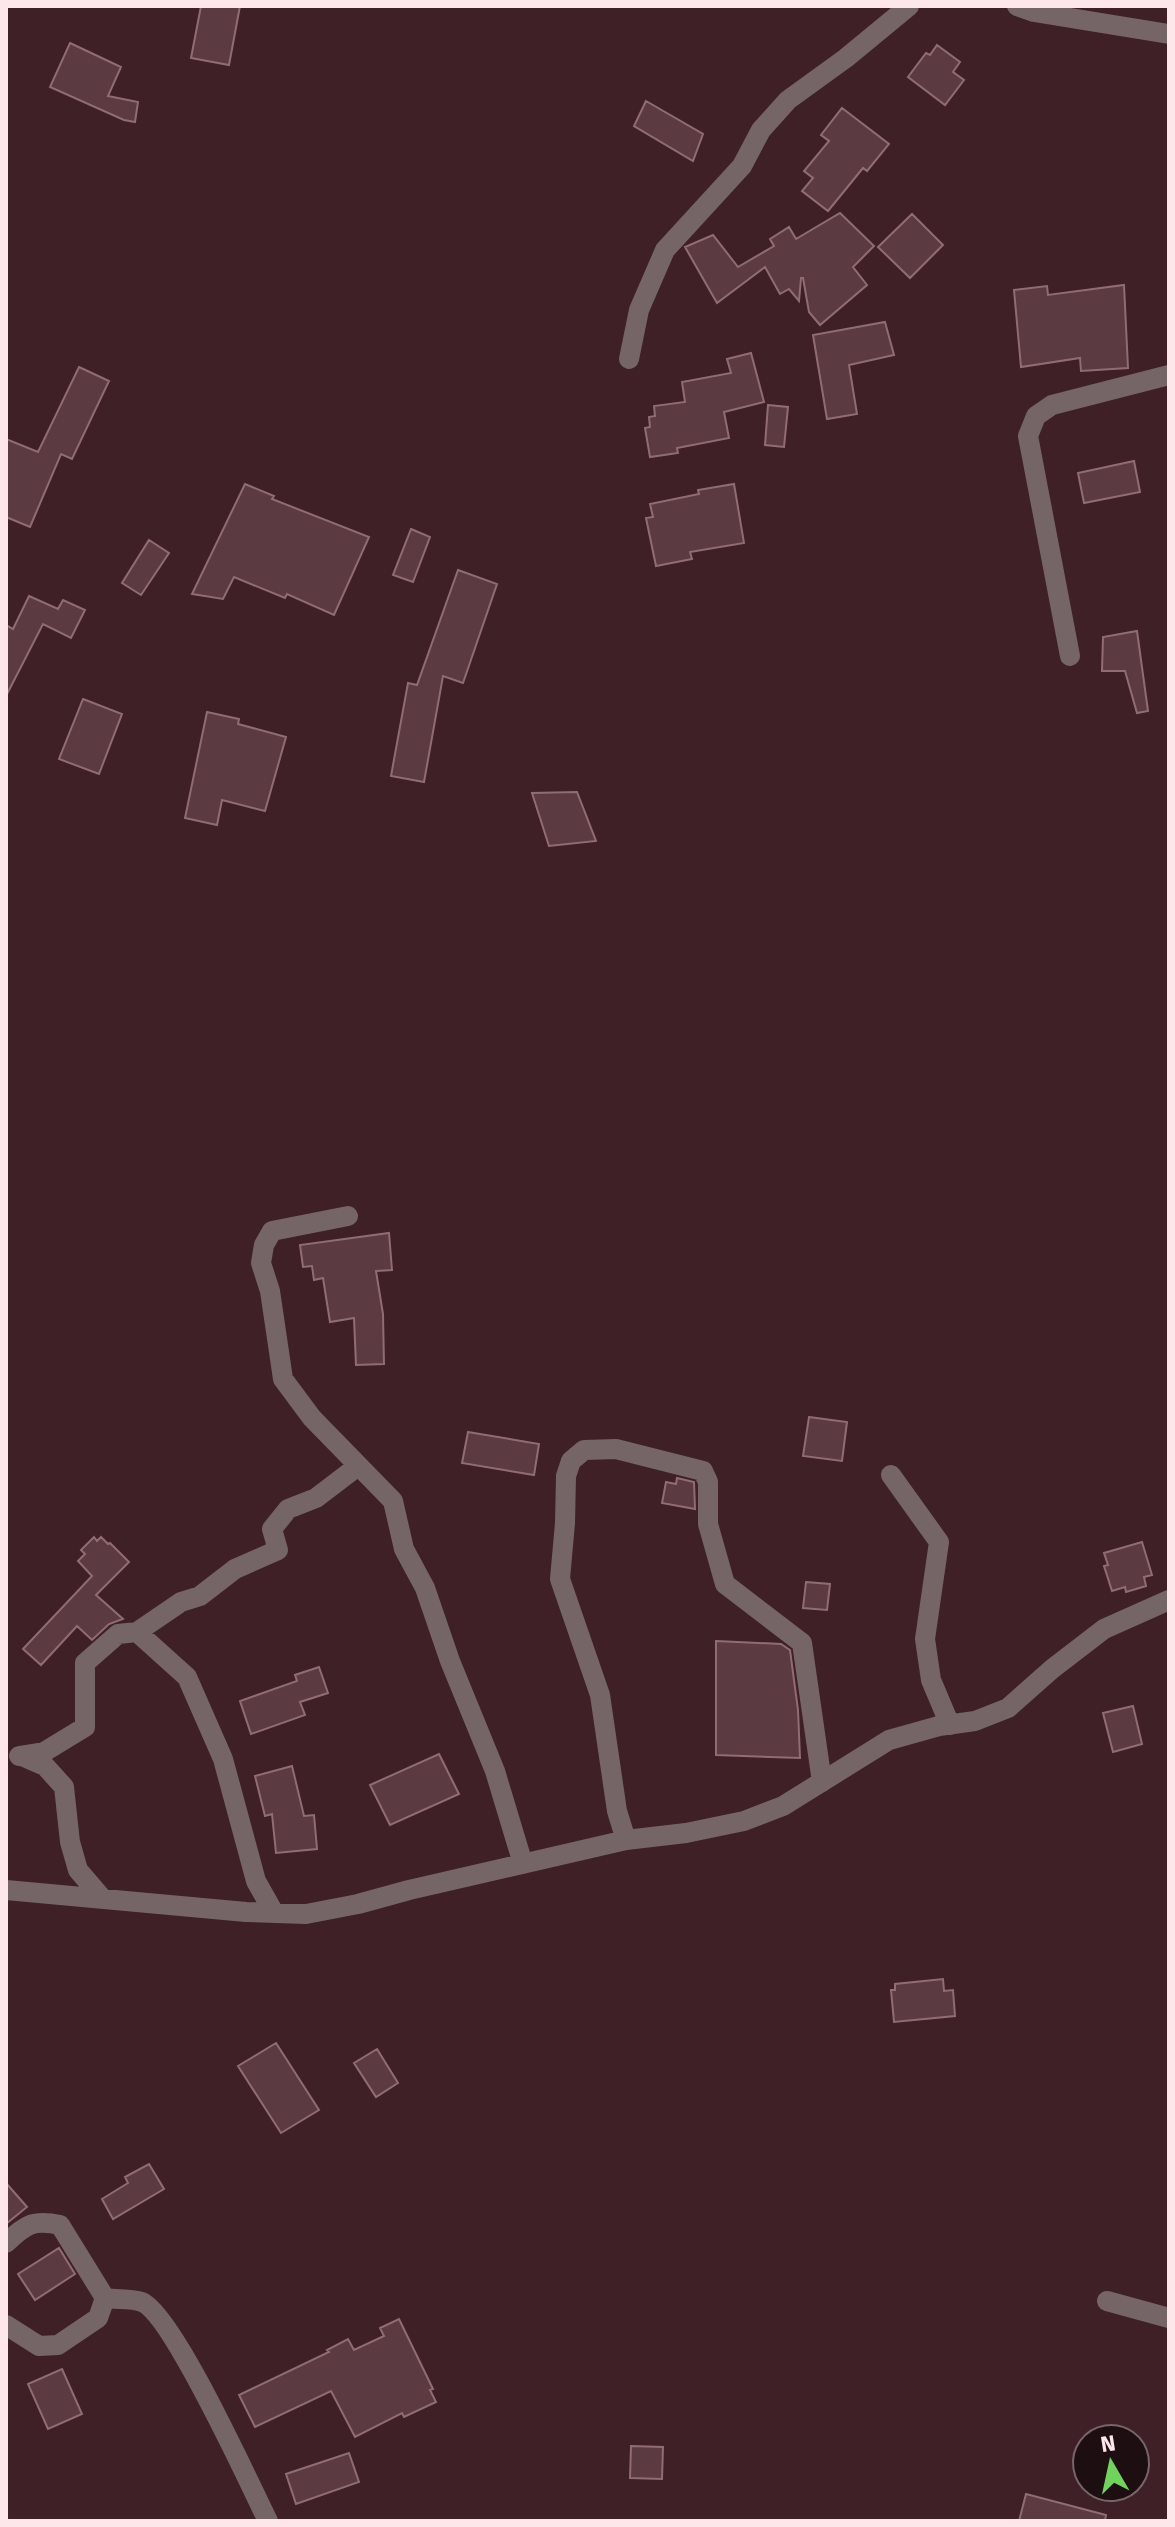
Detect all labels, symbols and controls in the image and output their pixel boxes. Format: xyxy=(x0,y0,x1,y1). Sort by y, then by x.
north arrow xyxy=(1071,2423,1151,2503)
text: N xyxy=(1099,2429,1117,2458)

